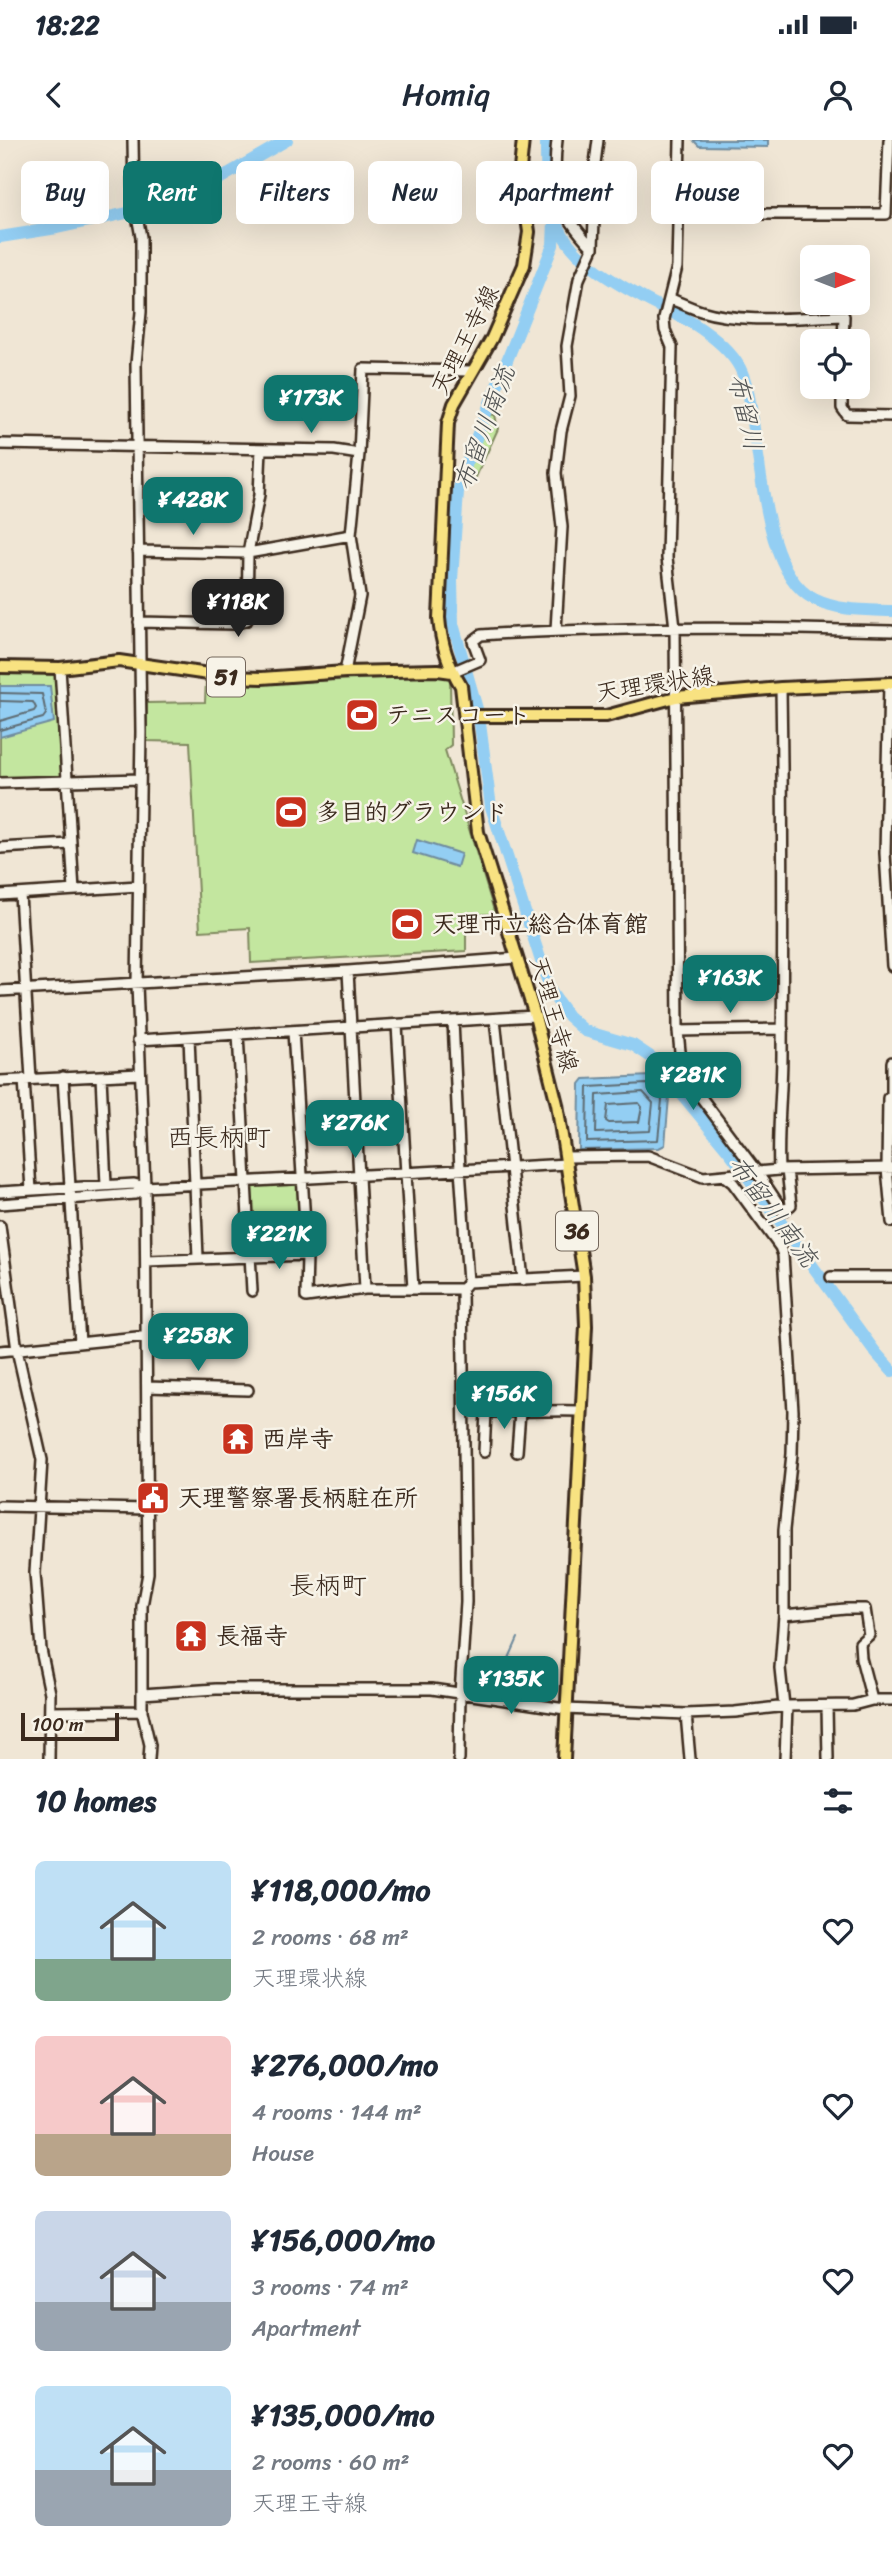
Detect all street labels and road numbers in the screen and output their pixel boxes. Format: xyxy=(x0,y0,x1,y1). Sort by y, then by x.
street label: 天理王寺線 xyxy=(419,277,511,403)
street label: 天理環状線 xyxy=(592,654,718,714)
road number: 51 xyxy=(207,657,245,696)
street label: 天理王寺線 xyxy=(517,951,591,1077)
road number: 36 xyxy=(556,1212,598,1250)

